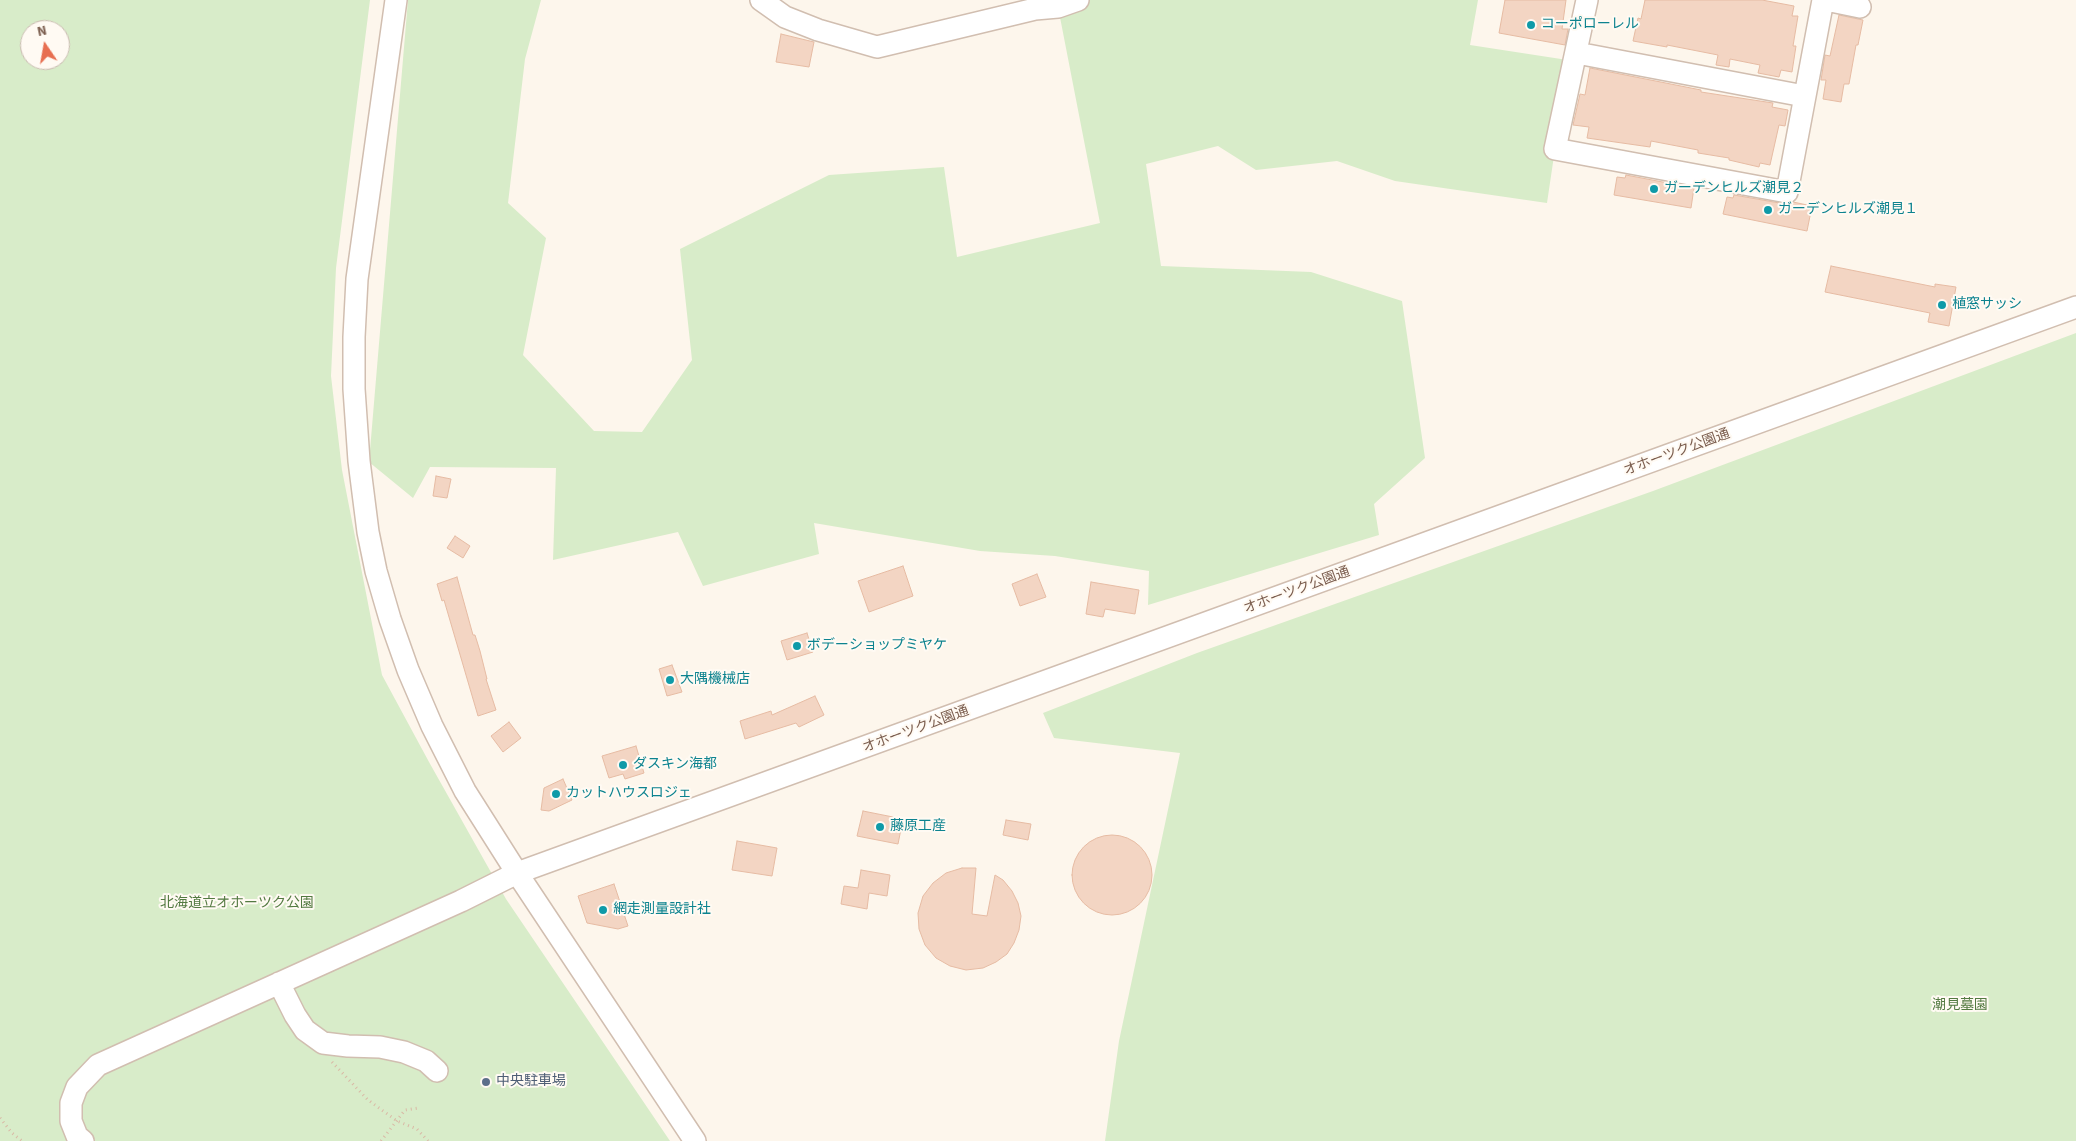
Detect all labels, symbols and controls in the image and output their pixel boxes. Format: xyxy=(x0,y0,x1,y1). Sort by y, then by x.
place label: コーポローレル xyxy=(1541,17,1639,33)
marker: コーポローレル xyxy=(1525,19,1537,31)
north arrow xyxy=(20,20,70,70)
text: N xyxy=(35,21,49,42)
place label: ガーデンヒルズ潮見２ xyxy=(1664,181,1804,197)
marker: ガーデンヒルズ潮見２ xyxy=(1648,183,1660,195)
place label: ガーデンヒルズ潮見１ xyxy=(1778,202,1918,218)
marker: ガーデンヒルズ潮見１ xyxy=(1762,204,1774,216)
place label: 植窓サッシ xyxy=(1952,297,2022,313)
marker: 植窓サッシ xyxy=(1936,299,1948,311)
street label: オホーツク公園通 xyxy=(1622,426,1732,480)
street label: オホーツク公園通 xyxy=(1242,564,1352,618)
place label: ボデーショップミヤケ xyxy=(807,638,947,654)
marker: ボデーショップミヤケ xyxy=(791,640,803,652)
place label: 大隅機械店 xyxy=(680,672,750,688)
marker: 大隅機械店 xyxy=(664,674,676,686)
street label: オホーツク公園通 xyxy=(861,703,971,757)
place label: ダスキン海都 xyxy=(633,757,717,773)
marker: ダスキン海都 xyxy=(617,759,629,771)
place label: カットハウスロジェ xyxy=(566,786,692,802)
marker: カットハウスロジェ xyxy=(550,788,562,800)
place label: 藤原工産 xyxy=(890,819,946,835)
marker: 藤原工産 xyxy=(874,821,886,833)
park label: 北海道立オホーツク公園 xyxy=(160,896,314,912)
place label: 網走測量設計社 xyxy=(613,902,711,918)
marker: 網走測量設計社 xyxy=(597,904,609,916)
park label: 潮見墓園 xyxy=(1932,998,1988,1014)
place label: 中央駐車場 xyxy=(496,1074,566,1090)
marker: 中央駐車場 xyxy=(480,1076,492,1088)

